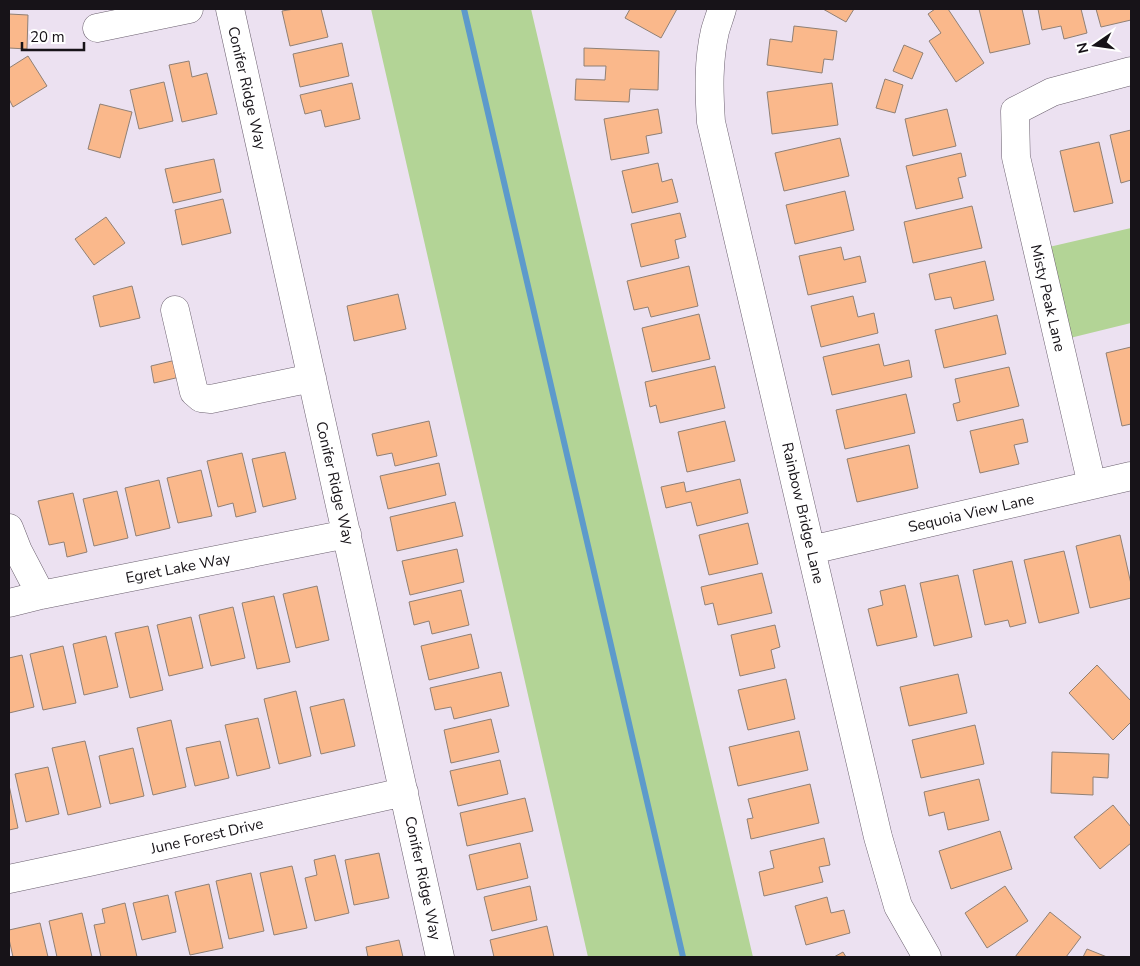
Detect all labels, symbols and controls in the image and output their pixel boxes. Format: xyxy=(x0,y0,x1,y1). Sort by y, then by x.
scale bar xyxy=(22,20,85,52)
north arrow xyxy=(1070,20,1120,70)
street label: Conifer Ridge Way xyxy=(223,24,271,152)
text: 20 m xyxy=(30,27,65,47)
text: N xyxy=(1072,41,1093,55)
street label: Misty Peak Lane xyxy=(1026,242,1070,354)
street label: Conifer Ridge Way xyxy=(311,419,359,547)
street label: Rainbow Bridge Lane xyxy=(777,440,829,586)
street label: Sequoia View Lane xyxy=(906,489,1036,537)
street label: Egret Lake Way xyxy=(124,548,232,588)
street label: June Forest Drive xyxy=(148,813,265,859)
street label: Conifer Ridge Way xyxy=(400,814,446,942)

